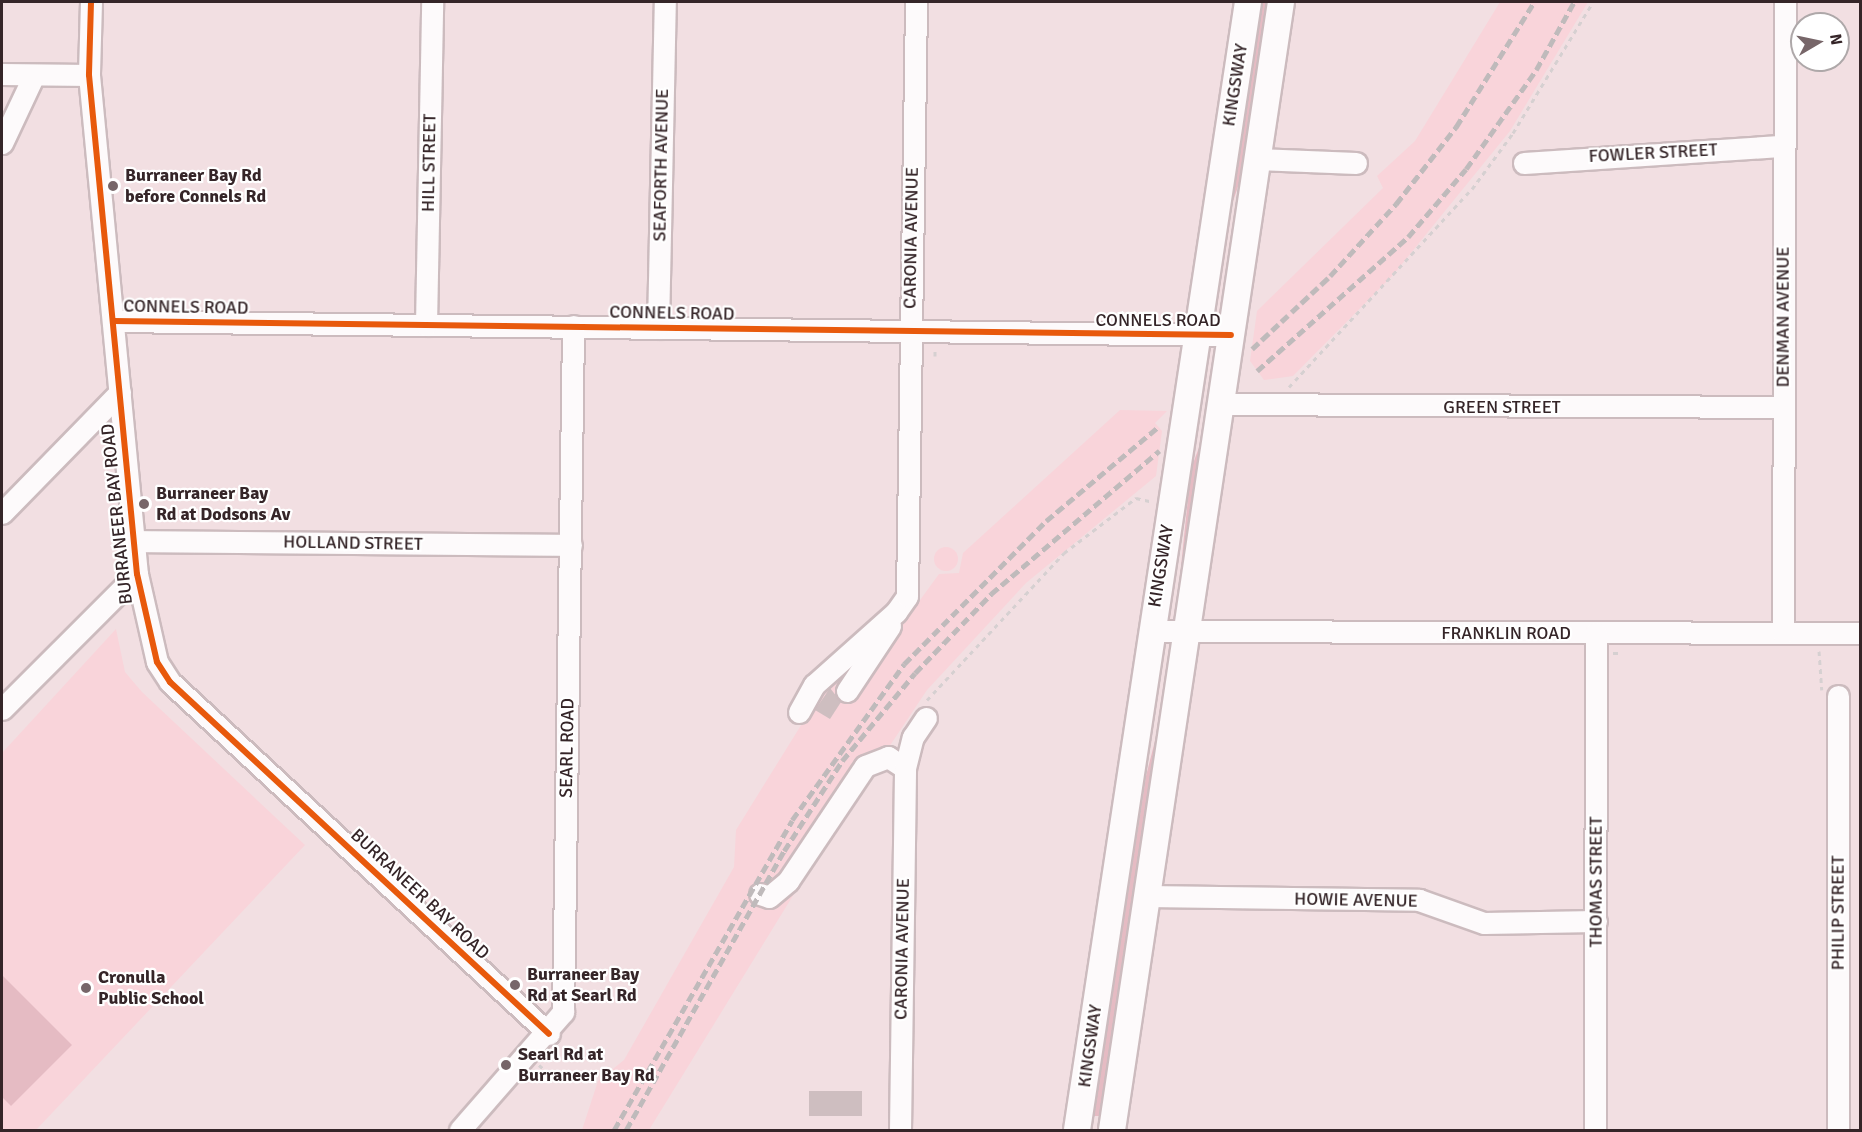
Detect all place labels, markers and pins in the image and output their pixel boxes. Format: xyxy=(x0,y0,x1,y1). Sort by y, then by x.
place label: Burraneer Bay Rd before Connels Rd xyxy=(125,165,266,207)
marker: Burraneer Bay Rd before Connels Rd xyxy=(106,179,120,193)
place label: Burraneer Bay Rd at Dodsons Av xyxy=(156,483,290,526)
marker: Burraneer Bay Rd at Dodsons Av xyxy=(137,497,151,511)
place label: Burraneer Bay Rd at Searl Rd xyxy=(527,964,639,1006)
place label: Cronulla Public School xyxy=(98,967,204,1010)
marker: Burraneer Bay Rd at Searl Rd xyxy=(508,978,522,992)
marker: Cronulla Public School xyxy=(79,981,93,995)
place label: Searl Rd at Burraneer Bay Rd xyxy=(518,1044,655,1086)
marker: Searl Rd at Burraneer Bay Rd xyxy=(499,1058,513,1072)

